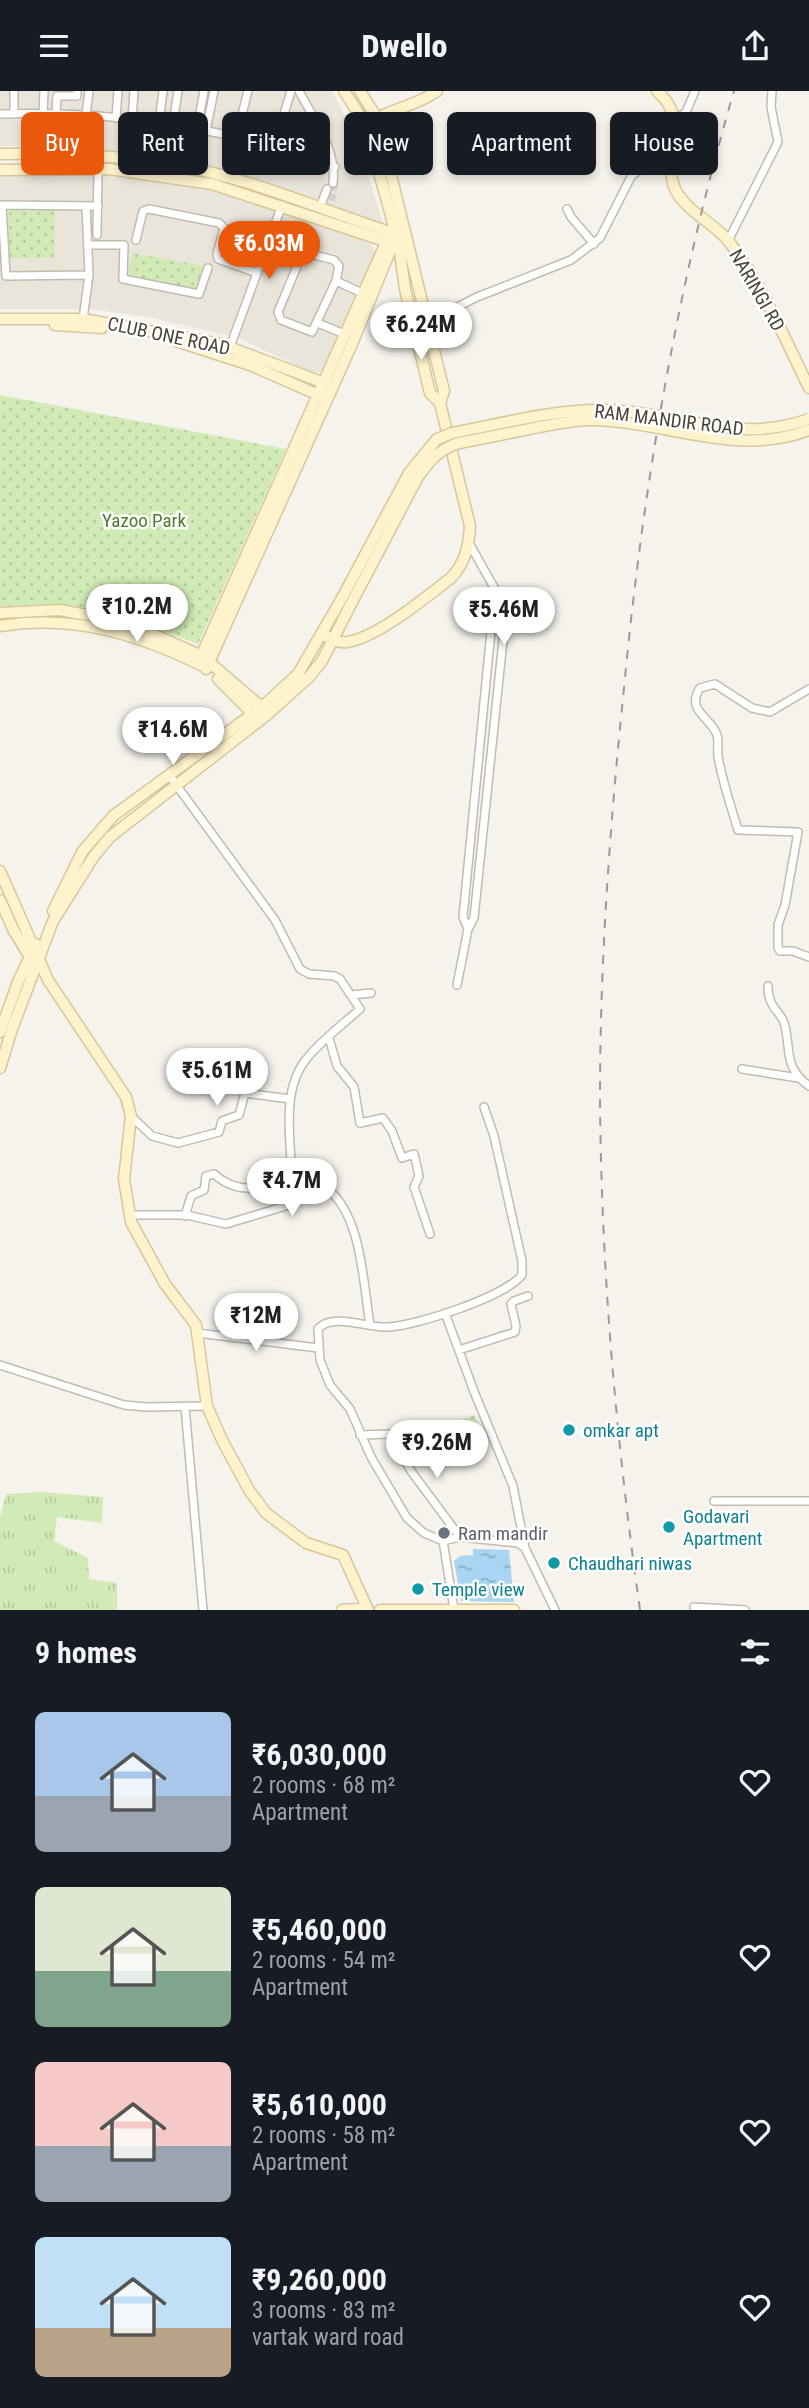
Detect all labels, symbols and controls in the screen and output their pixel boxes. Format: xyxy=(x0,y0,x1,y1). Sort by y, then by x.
icon: menu xyxy=(35,27,73,65)
text: Dwello xyxy=(362,27,447,65)
icon: share xyxy=(736,27,774,65)
chip: Buy xyxy=(21,112,104,175)
chip: Rent xyxy=(118,112,208,175)
chip: Filters xyxy=(222,112,330,175)
chip: New xyxy=(344,112,433,175)
chip: Apartment xyxy=(447,112,596,175)
chip: House xyxy=(610,112,718,175)
pin: ₹6.03M xyxy=(212,221,326,281)
text: ₹6.03M xyxy=(234,230,304,257)
street label: NARINGI RD xyxy=(724,245,790,335)
pin: ₹6.24M xyxy=(364,303,478,362)
text: ₹6.24M xyxy=(386,311,456,338)
street label: CLUB ONE ROAD xyxy=(106,312,232,360)
street label: RAM MANDIR ROAD xyxy=(593,399,745,441)
park label: Yazoo Park xyxy=(102,509,186,532)
pin: ₹10.2M xyxy=(80,585,194,644)
pin: ₹5.46M xyxy=(447,587,561,647)
text: ₹10.2M xyxy=(102,593,172,620)
text: ₹5.46M xyxy=(469,596,539,623)
pin: ₹14.6M xyxy=(116,707,230,767)
text: ₹14.6M xyxy=(138,716,208,743)
pin: ₹5.61M xyxy=(160,1049,274,1108)
text: ₹5.61M xyxy=(182,1057,252,1084)
pin: ₹4.7M xyxy=(243,1159,341,1218)
text: ₹4.7M xyxy=(263,1167,321,1194)
pin: ₹12M xyxy=(215,1293,297,1353)
text: ₹12M xyxy=(230,1302,282,1329)
place label: omkar apt xyxy=(583,1419,659,1442)
pin: ₹9.26M xyxy=(380,1421,494,1480)
marker: omkar apt xyxy=(561,1422,577,1438)
text: ₹9.26M xyxy=(402,1429,472,1456)
place label: Godavari Apartment xyxy=(683,1505,762,1550)
marker: Godavari Apartment xyxy=(661,1519,677,1535)
place label: Ram mandir xyxy=(458,1522,548,1545)
marker: Ram mandir xyxy=(436,1525,452,1541)
place label: Chaudhari niwas xyxy=(568,1552,692,1575)
marker: Chaudhari niwas xyxy=(546,1555,562,1571)
place label: Temple view xyxy=(432,1578,525,1601)
marker: Temple view xyxy=(410,1581,426,1597)
icon: filters xyxy=(736,1633,774,1671)
text: 9 homes xyxy=(35,1635,137,1670)
text: ₹6,030,000 xyxy=(252,1737,387,1772)
icon: home xyxy=(91,1740,175,1824)
icon: heart xyxy=(736,1763,774,1801)
text: 2 rooms · 68 m² xyxy=(252,1772,395,1799)
text: Apartment xyxy=(252,1799,348,1826)
text: ₹5,460,000 xyxy=(252,1912,387,1947)
icon: home xyxy=(91,1915,175,1999)
icon: heart xyxy=(736,1938,774,1976)
text: 2 rooms · 54 m² xyxy=(252,1947,395,1974)
text: Apartment xyxy=(252,1974,348,2001)
text: ₹5,610,000 xyxy=(252,2087,387,2122)
icon: home xyxy=(91,2090,175,2174)
icon: heart xyxy=(736,2113,774,2151)
text: 2 rooms · 58 m² xyxy=(252,2122,395,2149)
text: Apartment xyxy=(252,2149,348,2176)
text: ₹9,260,000 xyxy=(252,2262,387,2297)
icon: home xyxy=(91,2265,175,2349)
icon: heart xyxy=(736,2288,774,2326)
text: 3 rooms · 83 m² xyxy=(252,2297,395,2324)
text: vartak ward road xyxy=(252,2324,404,2351)

